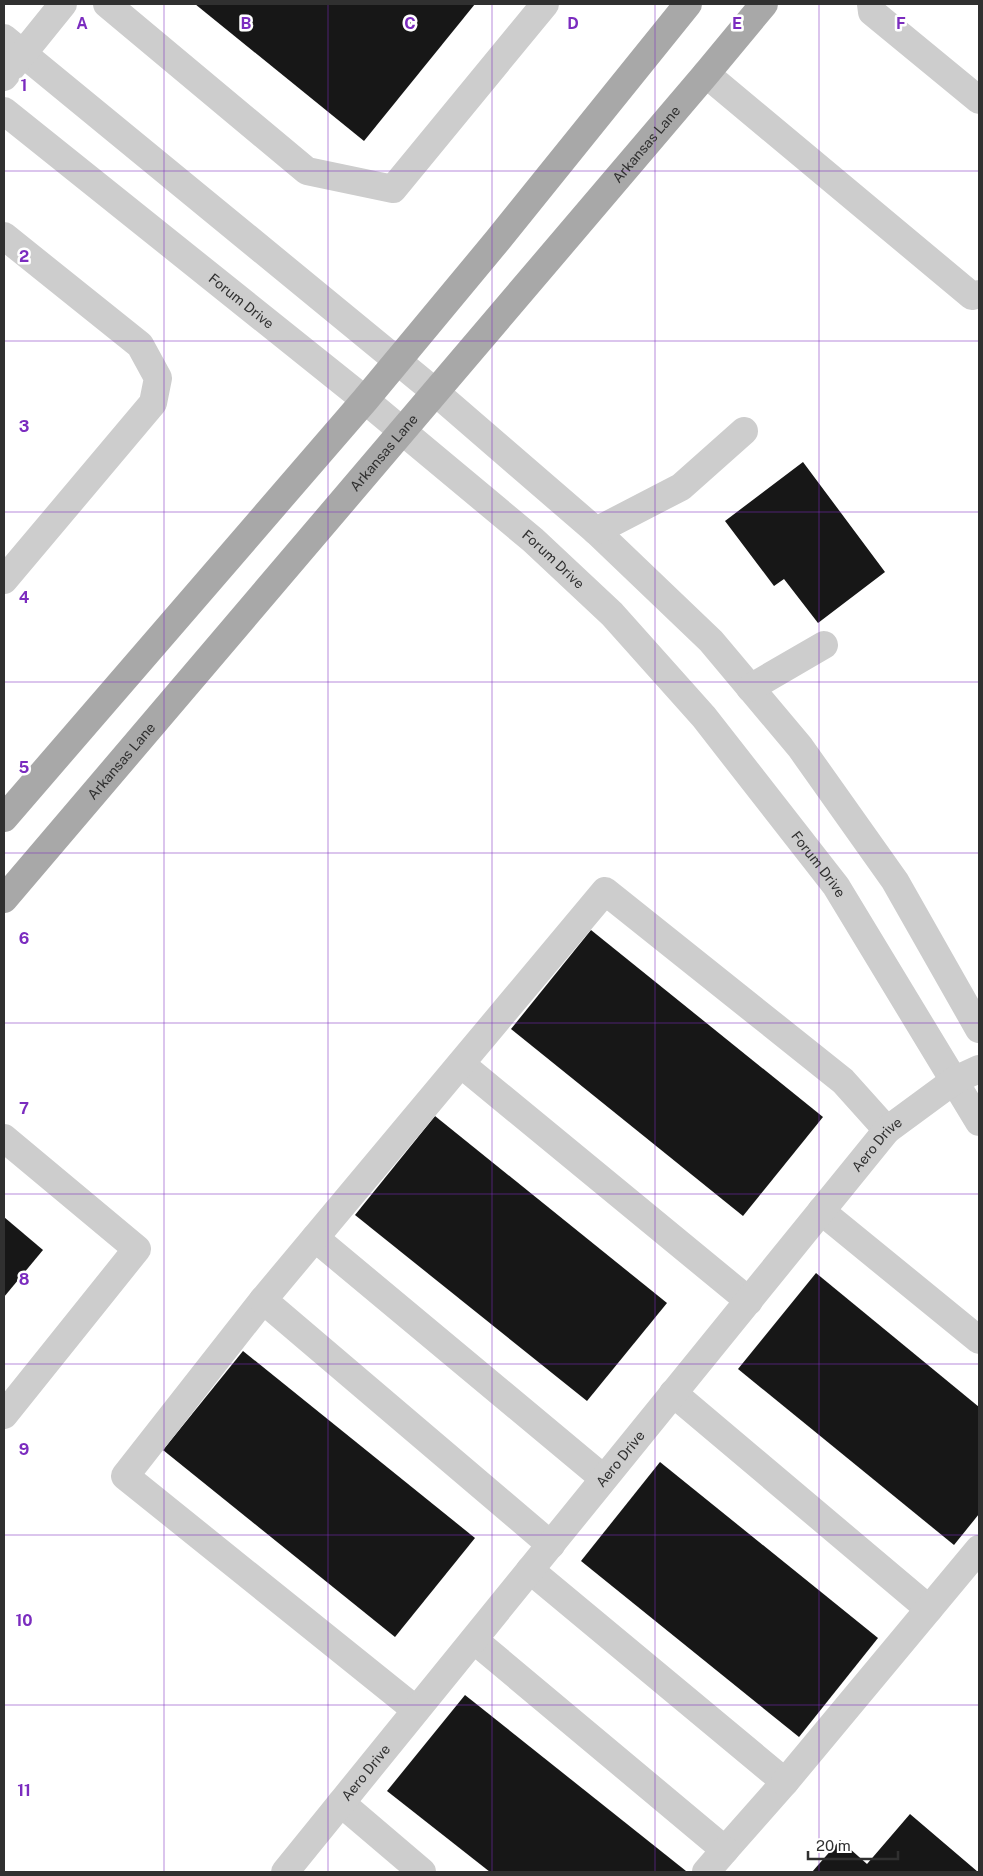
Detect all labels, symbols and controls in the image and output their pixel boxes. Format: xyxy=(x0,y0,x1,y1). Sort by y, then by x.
text: A xyxy=(76,14,88,33)
text: B xyxy=(241,14,252,33)
text: C xyxy=(404,14,416,33)
text: D xyxy=(567,14,579,33)
text: E xyxy=(732,14,742,33)
text: F xyxy=(896,14,906,33)
text: 1 xyxy=(21,76,27,95)
street label: Arkansas Lane xyxy=(609,103,683,186)
text: 2 xyxy=(19,247,29,266)
street label: Forum Drive xyxy=(206,270,277,332)
street label: Arkansas Lane xyxy=(347,411,421,494)
text: 3 xyxy=(19,417,29,436)
street label: Forum Drive xyxy=(519,526,588,592)
text: 4 xyxy=(19,588,30,607)
street label: Arkansas Lane xyxy=(84,719,158,803)
text: 5 xyxy=(19,758,30,777)
street label: Forum Drive xyxy=(788,828,849,900)
text: 6 xyxy=(19,929,29,948)
text: 7 xyxy=(19,1099,29,1118)
street label: Aero Drive xyxy=(848,1114,905,1175)
text: 8 xyxy=(19,1270,30,1289)
street label: Aero Drive xyxy=(593,1427,648,1490)
text: 9 xyxy=(19,1440,29,1459)
text: 10 xyxy=(15,1611,33,1630)
street label: Aero Drive xyxy=(338,1741,393,1804)
text: 11 xyxy=(17,1781,31,1800)
scale bar xyxy=(808,1828,898,1860)
text: 20 m xyxy=(816,1837,851,1854)

